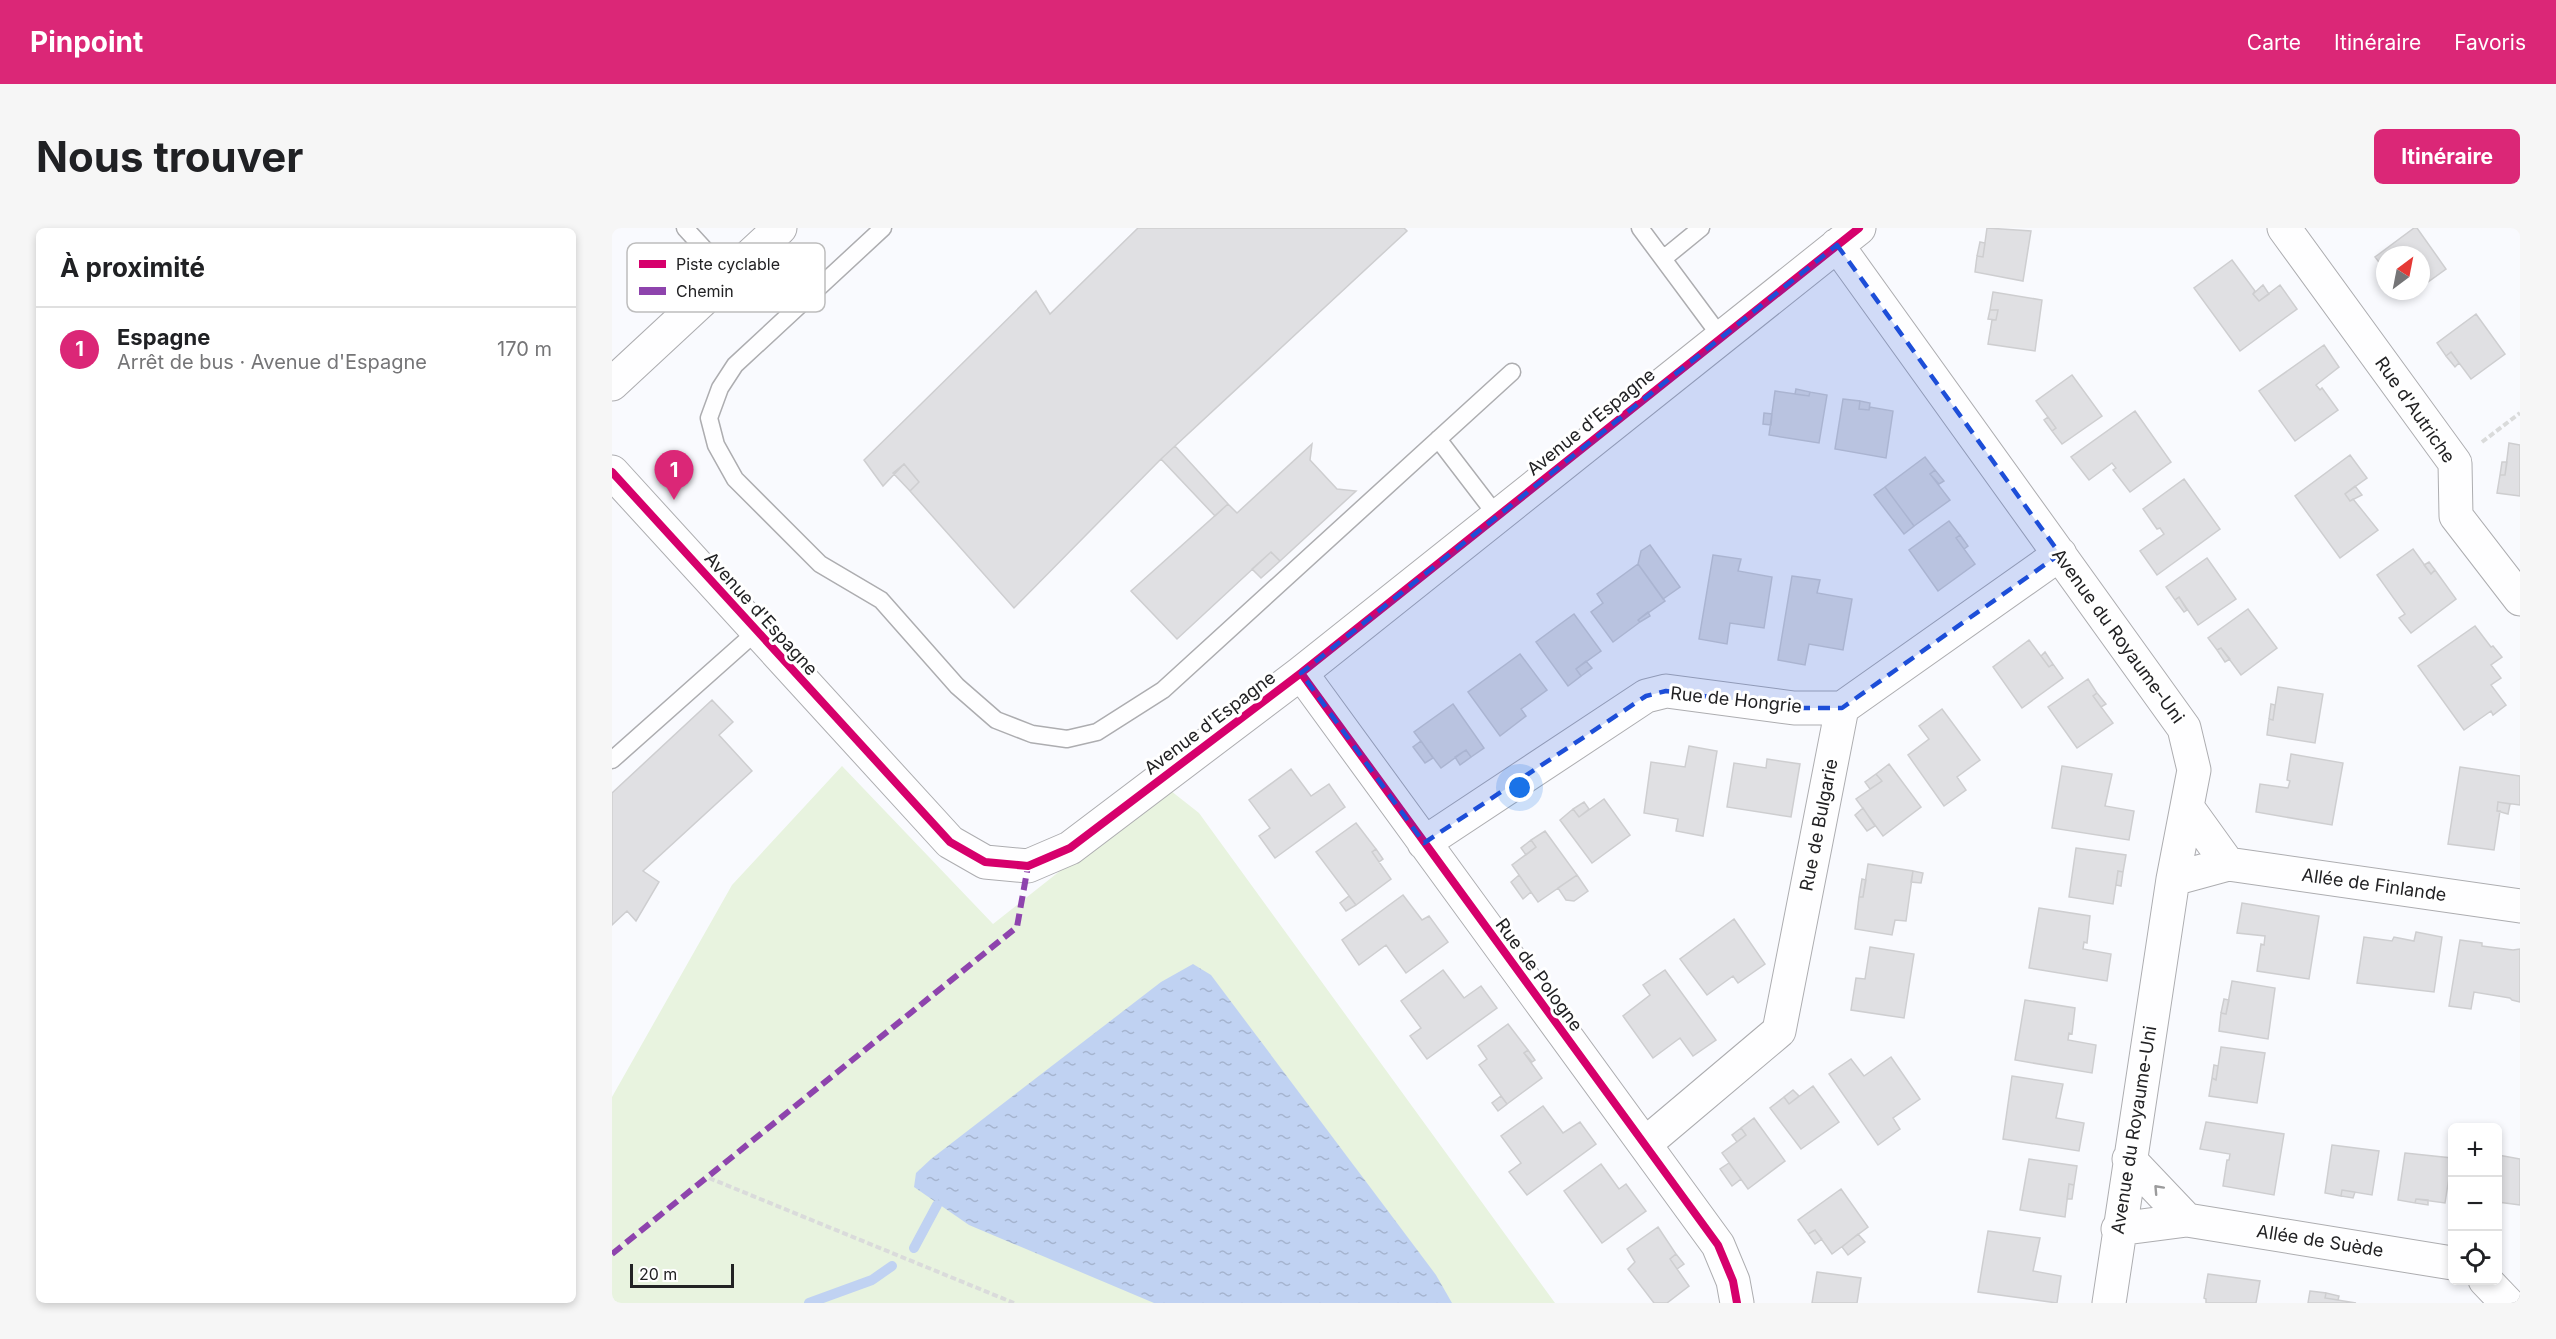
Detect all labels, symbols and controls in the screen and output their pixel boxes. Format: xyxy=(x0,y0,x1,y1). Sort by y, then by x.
text: Pinpoint xyxy=(30,25,143,59)
text: Carte xyxy=(2247,30,2301,55)
text: Itinéraire xyxy=(2334,30,2421,55)
text: Favoris xyxy=(2454,30,2526,55)
button: Itinéraire xyxy=(2374,129,2520,184)
text: Nous trouver xyxy=(36,131,303,182)
legend xyxy=(627,243,825,312)
north arrow xyxy=(2376,246,2430,300)
text: À proximité xyxy=(60,252,205,283)
text: Piste cyclable xyxy=(676,254,780,274)
text: Chemin xyxy=(676,281,734,301)
text: Espagne xyxy=(117,324,210,350)
text: 1 xyxy=(75,337,84,361)
text: 170 m xyxy=(497,337,552,361)
text: Arrêt de bus · Avenue d'Espagne xyxy=(117,350,427,374)
street label: Rue d'Autriche xyxy=(2371,353,2460,467)
street label: Avenue d'Espagne xyxy=(1522,364,1659,480)
pin: 1 xyxy=(654,450,694,500)
street label: Avenue du Royaume-Uni xyxy=(2048,544,2189,727)
street label: Avenue d'Espagne xyxy=(701,548,822,680)
street label: Avenue d'Espagne xyxy=(1140,667,1279,779)
street label: Rue de Hongrie xyxy=(1669,682,1803,717)
street label: Rue de Bulgarie xyxy=(1795,757,1842,893)
your location xyxy=(1505,773,1534,802)
street label: Allée de Finlande xyxy=(2300,864,2448,905)
street label: Rue de Pologne xyxy=(1492,914,1587,1035)
street label: Avenue du Royaume-Uni xyxy=(2107,1024,2160,1236)
map controls xyxy=(2448,1123,2502,1285)
button: + xyxy=(2448,1123,2502,1177)
button: − xyxy=(2448,1177,2502,1231)
one-way arrow xyxy=(2155,1186,2166,1197)
street label: Allée de Suède xyxy=(2255,1220,2385,1261)
button: locate xyxy=(2448,1231,2502,1285)
scale bar xyxy=(630,1261,734,1288)
text: 20 m xyxy=(639,1264,677,1284)

